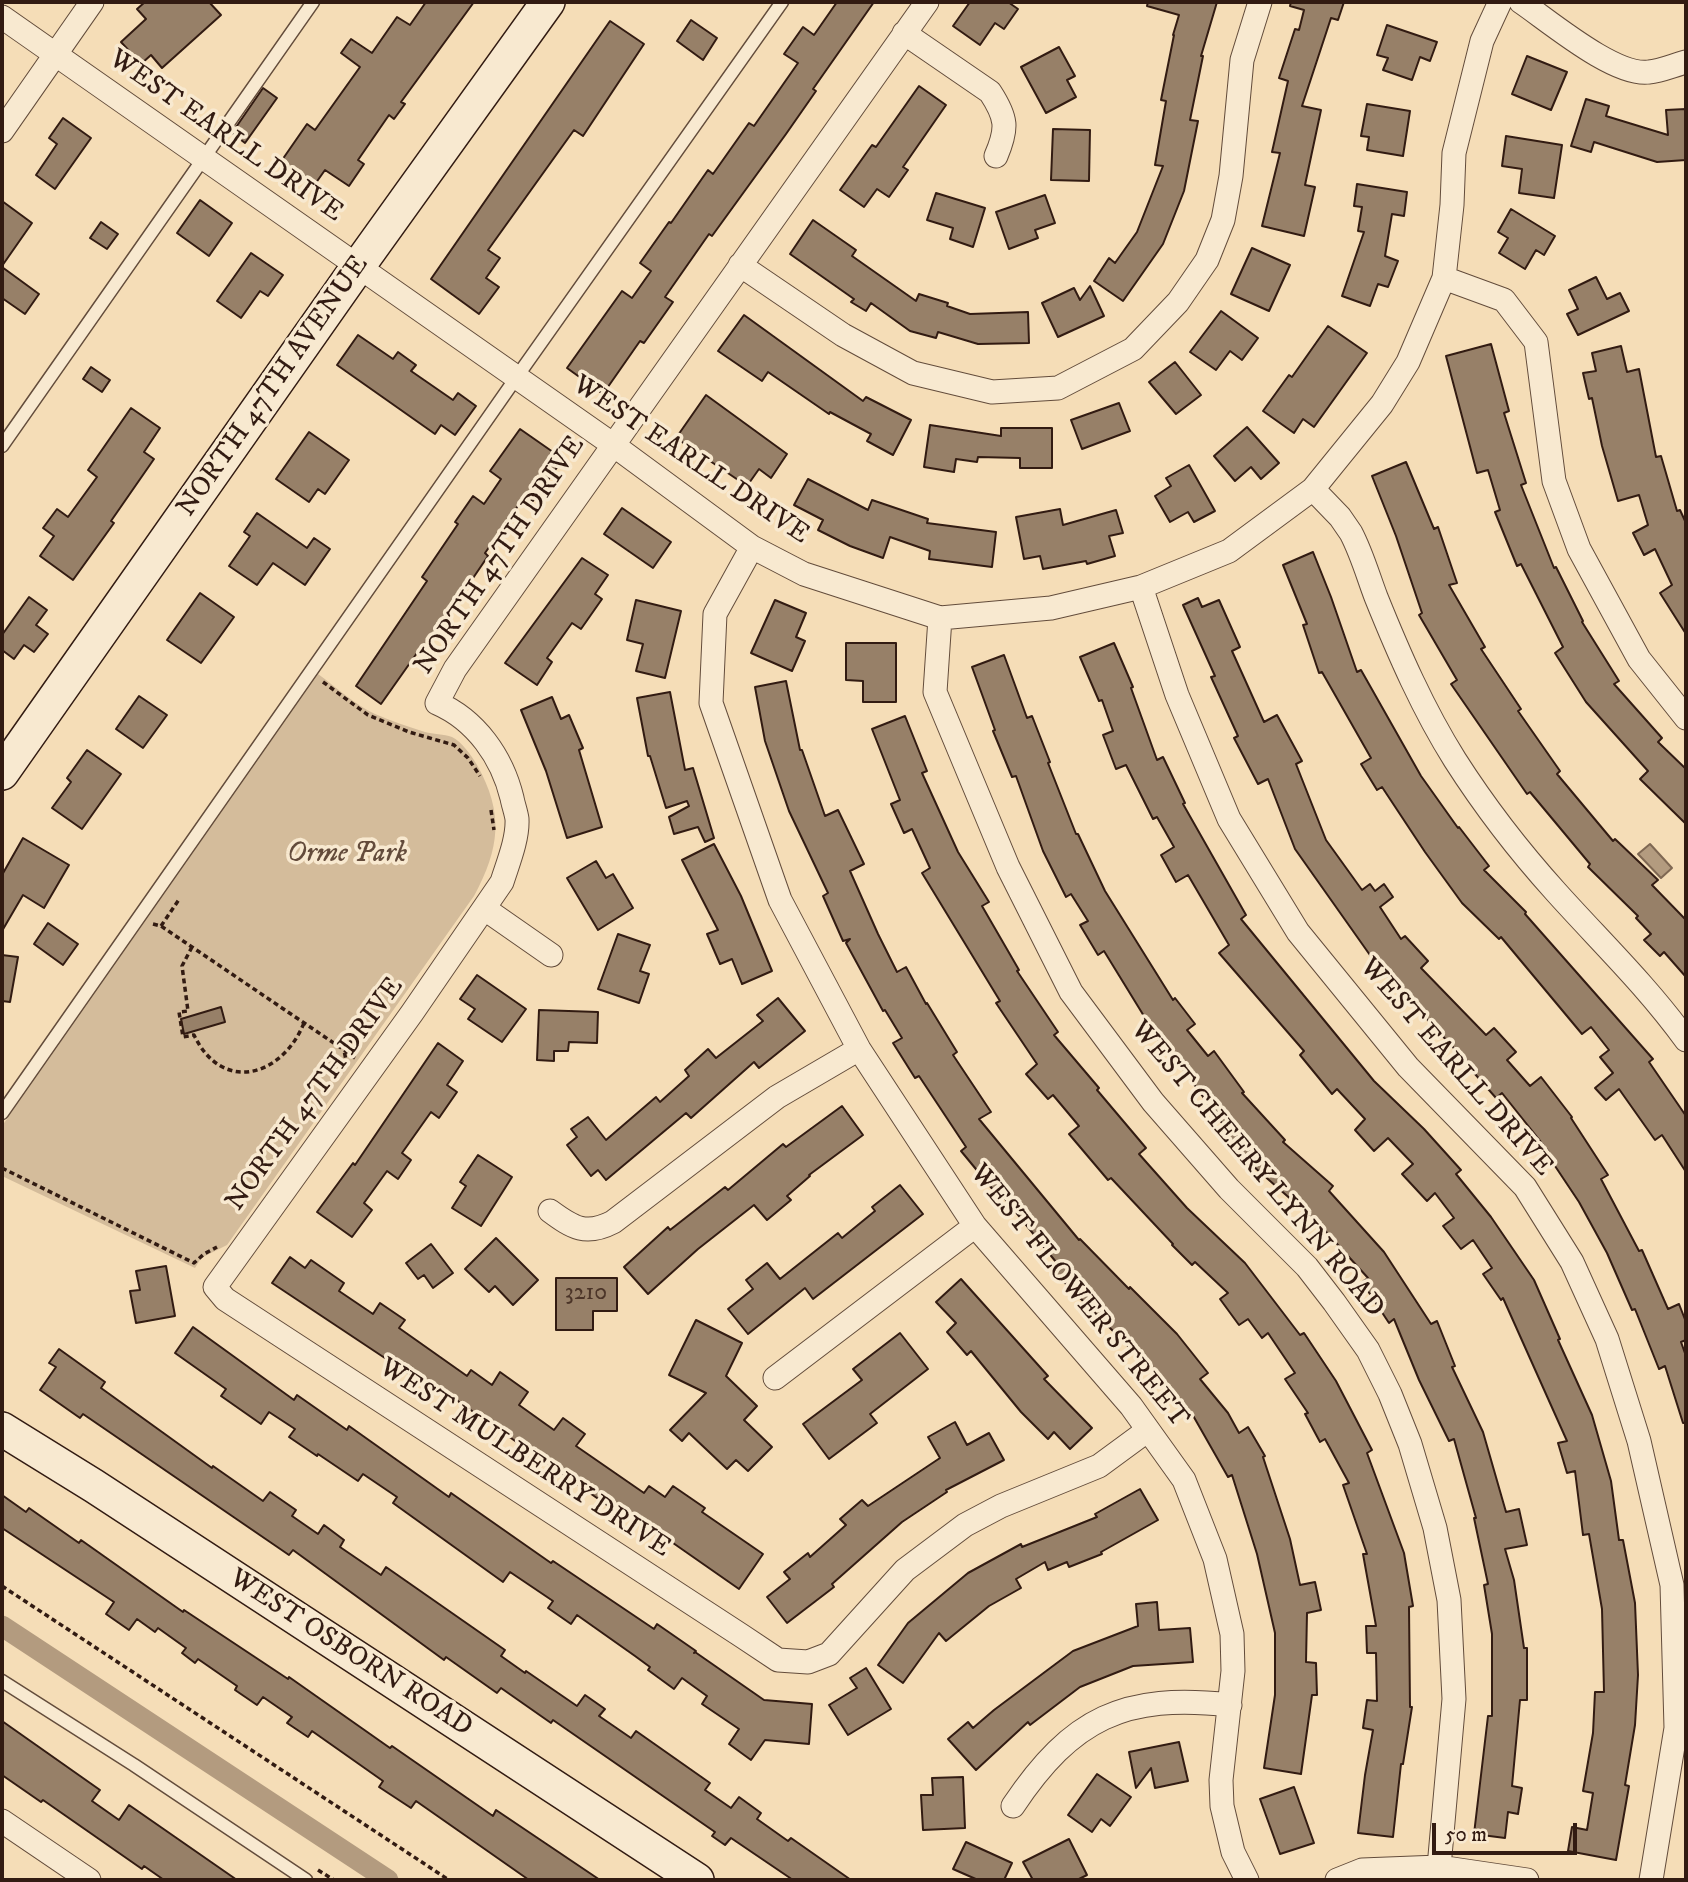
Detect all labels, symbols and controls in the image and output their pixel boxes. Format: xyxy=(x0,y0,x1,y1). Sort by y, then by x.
street label: WEST EARLL DRIVE xyxy=(101,43,349,231)
street label: NORTH 47TH AVENUE xyxy=(171,250,377,524)
street label: WEST EARLL DRIVE xyxy=(565,369,815,553)
street label: NORTH 47TH DRIVE xyxy=(409,430,593,682)
park label: Orme Park xyxy=(287,838,407,872)
street label: WEST EARLL DRIVE xyxy=(1351,952,1559,1184)
street label: NORTH 47TH DRIVE xyxy=(220,972,412,1218)
street label: WEST CHEERY LYNN ROAD xyxy=(1122,1015,1390,1325)
street label: WEST FLOWER STREET xyxy=(961,1158,1195,1436)
house number: 3210 xyxy=(565,1280,607,1308)
street label: WEST MULBERRY DRIVE xyxy=(372,1352,676,1566)
street label: WEST OSBORN ROAD xyxy=(222,1563,478,1745)
scale bar xyxy=(1436,1808,1581,1852)
text: 50 m xyxy=(1445,1822,1487,1848)

